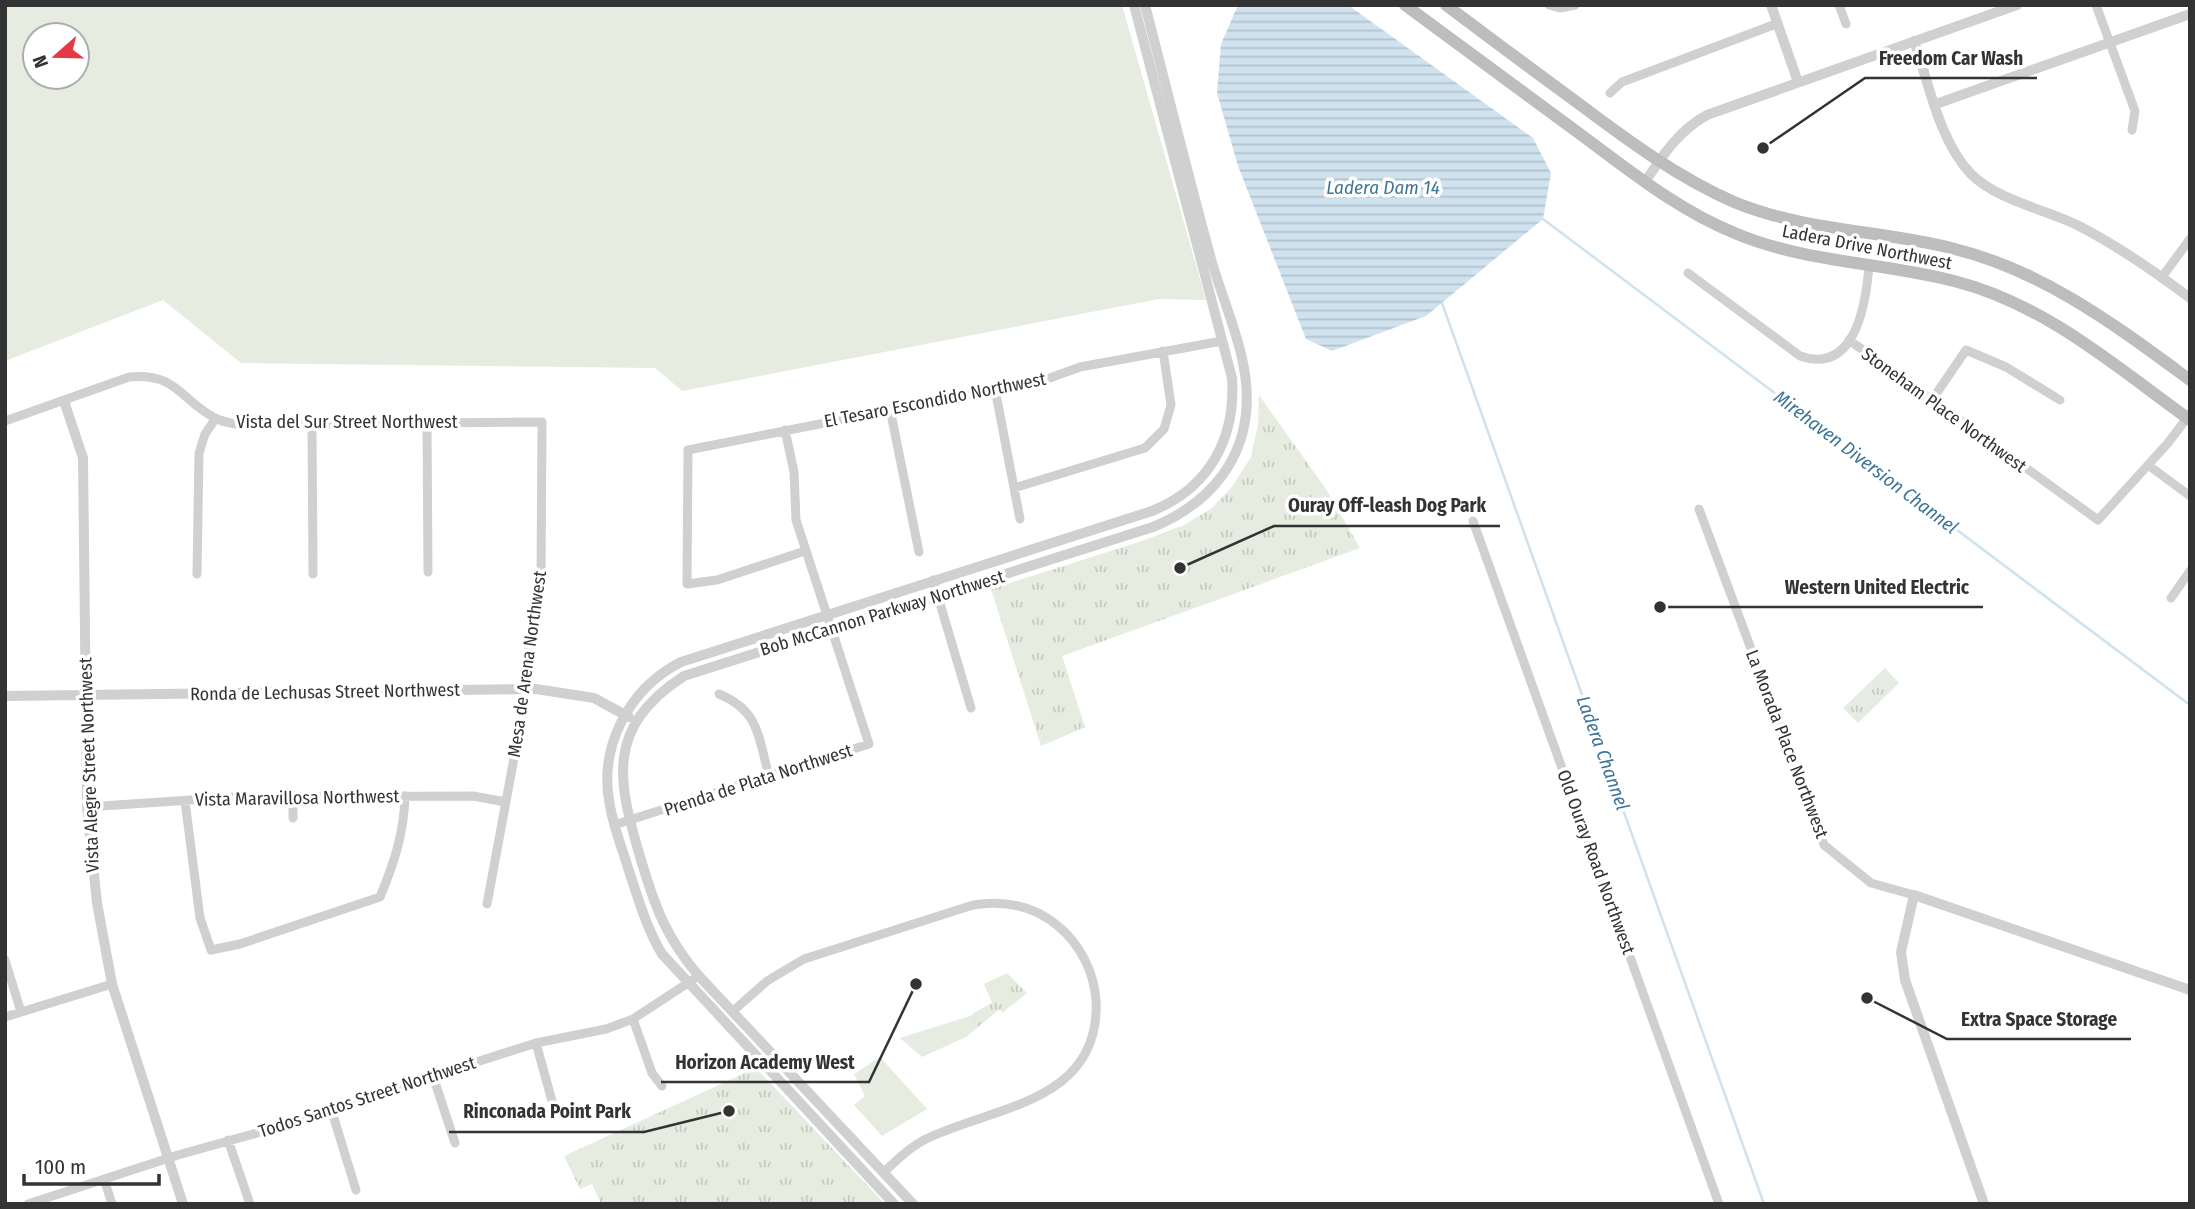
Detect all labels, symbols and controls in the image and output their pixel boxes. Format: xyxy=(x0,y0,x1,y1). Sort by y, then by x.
north arrow xyxy=(21,21,91,91)
callout: Freedom Car Wash xyxy=(1865,38,2037,78)
text: Freedom Car Wash xyxy=(1879,47,2023,70)
text: N xyxy=(28,52,53,71)
water label: Ladera Dam 14 xyxy=(1326,176,1440,199)
street label: Ladera Drive Northwest xyxy=(1780,220,1954,274)
street label: Stoneham Place Northwest xyxy=(1857,343,2031,477)
street label: El Tesaro Escondido Northwest xyxy=(822,368,1048,432)
water label: Mirehaven Diversion Channel xyxy=(1770,385,1963,539)
street label: Vista del Sur Street Northwest xyxy=(236,411,458,433)
callout: Ouray Off-leash Dog Park xyxy=(1274,486,1500,526)
text: Ouray Off-leash Dog Park xyxy=(1288,494,1486,517)
street label: Bob McCannon Parkway Northwest xyxy=(757,565,1007,661)
callout: Western United Electric xyxy=(1771,567,1983,607)
street label: Mesa de Arena Northwest xyxy=(503,569,551,759)
text: Western United Electric xyxy=(1785,576,1970,599)
street label: La Morada Place Northwest xyxy=(1741,647,1833,841)
street label: Vista Alegre Street Northwest xyxy=(74,657,104,873)
street label: Ronda de Lechusas Street Northwest xyxy=(190,679,460,705)
water label: Ladera Channel xyxy=(1572,693,1634,813)
street label: Prenda de Plata Northwest xyxy=(661,739,855,821)
street label: Old Ouray Road Northwest xyxy=(1552,767,1640,957)
street label: Vista Maravillosa Northwest xyxy=(195,785,399,811)
callout: Extra Space Storage xyxy=(1947,999,2131,1039)
text: Extra Space Storage xyxy=(1961,1008,2117,1031)
callout: Horizon Academy West xyxy=(661,1042,869,1082)
street label: Todos Santos Street Northwest xyxy=(256,1051,478,1143)
text: Horizon Academy West xyxy=(675,1051,855,1074)
callout: Rinconada Point Park xyxy=(449,1092,644,1132)
text: Rinconada Point Park xyxy=(463,1100,631,1123)
scale bar xyxy=(24,1142,159,1186)
text: 100 m xyxy=(35,1154,86,1180)

